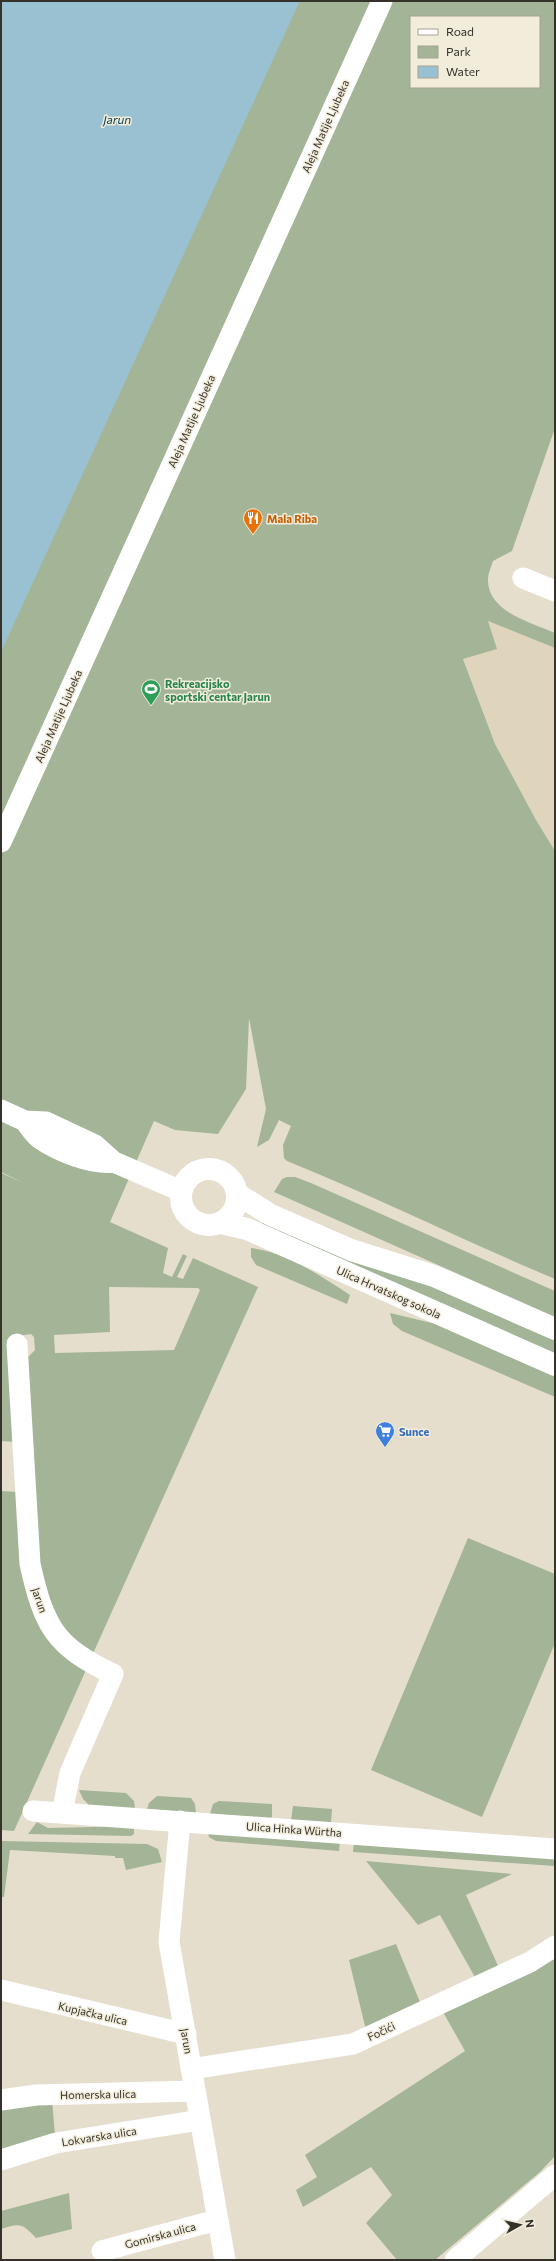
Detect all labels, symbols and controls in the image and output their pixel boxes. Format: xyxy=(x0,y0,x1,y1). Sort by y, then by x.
legend xyxy=(410,16,540,88)
text: Road xyxy=(446,24,474,38)
text: Park xyxy=(446,44,472,58)
text: Water xyxy=(446,64,480,78)
street label: Aleja Matije Ljubeka xyxy=(299,78,351,174)
water label: Jarun xyxy=(102,112,131,127)
street label: Aleja Matije Ljubeka xyxy=(165,373,217,469)
restaurant icon: Mala Riba xyxy=(242,507,264,535)
place label: Mala Riba xyxy=(267,512,317,525)
street label: Aleja Matije Ljubeka xyxy=(32,668,84,764)
place label: Rekreacijsko sportski centar Jarun xyxy=(165,677,270,704)
sports icon: Rekreacijsko sportski centar Jarun xyxy=(140,678,162,706)
street label: Ulica Hrvatskog sokola xyxy=(335,1263,443,1321)
supermarket icon: Sunce xyxy=(374,1420,396,1448)
place label: Sunce xyxy=(399,1425,430,1438)
street label: Jarun xyxy=(29,1586,50,1615)
street label: Ulica Hinka Würtha xyxy=(246,1819,342,1839)
street label: Kupjačka ulica xyxy=(57,1999,129,2027)
street label: Fočići xyxy=(365,2019,397,2043)
street label: Jarun xyxy=(177,2027,196,2055)
street label: Homerska ulica xyxy=(60,2087,136,2101)
street label: Lokvarska ulica xyxy=(60,2124,138,2148)
north arrow xyxy=(500,2205,540,2245)
street label: Gomirska ulica xyxy=(123,2219,197,2251)
text: N xyxy=(523,2219,537,2229)

